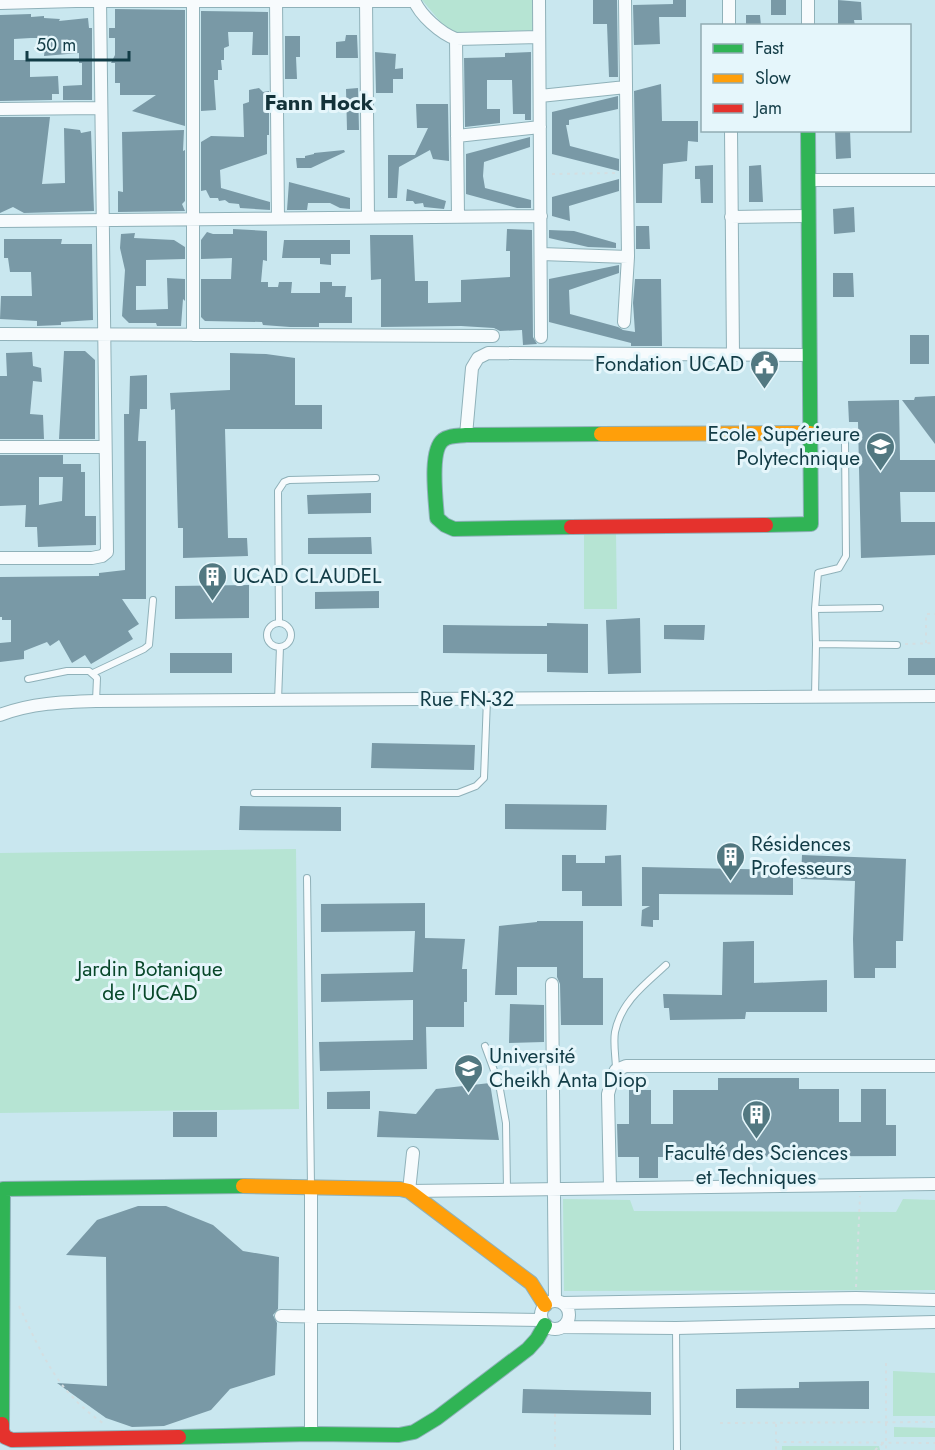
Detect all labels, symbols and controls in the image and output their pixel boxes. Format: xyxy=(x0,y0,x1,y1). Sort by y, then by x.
scale bar xyxy=(27,24,129,62)
legend xyxy=(701,24,911,132)
text: 50 m xyxy=(36,32,76,58)
text: Fast xyxy=(755,35,784,61)
text: Slow xyxy=(755,65,792,91)
district label: Fann Hock xyxy=(264,86,374,118)
text: Jam xyxy=(753,95,782,121)
public building icon: Fondation UCAD xyxy=(749,348,781,390)
place label: Fondation UCAD xyxy=(595,349,744,379)
place label: Ecole Supérieure Polytechnique xyxy=(707,419,860,473)
school or university icon: Ecole Supérieure Polytechnique xyxy=(865,430,897,472)
building icon: UCAD CLAUDEL xyxy=(196,560,228,602)
place label: UCAD CLAUDEL xyxy=(233,561,382,591)
street label: Rue FN-32 xyxy=(420,684,514,714)
place label: Résidences Professeurs xyxy=(751,829,852,883)
building icon: Résidences Professeurs xyxy=(714,840,746,882)
park label: Jardin Botanique de l'UCAD xyxy=(74,954,223,1008)
place label: Université Cheikh Anta Diop xyxy=(489,1041,647,1095)
school or university icon: Université Cheikh Anta Diop xyxy=(452,1052,484,1094)
building icon: Faculté des Sciences et Techniques xyxy=(740,1098,772,1140)
place label: Faculté des Sciences et Techniques xyxy=(664,1138,848,1192)

